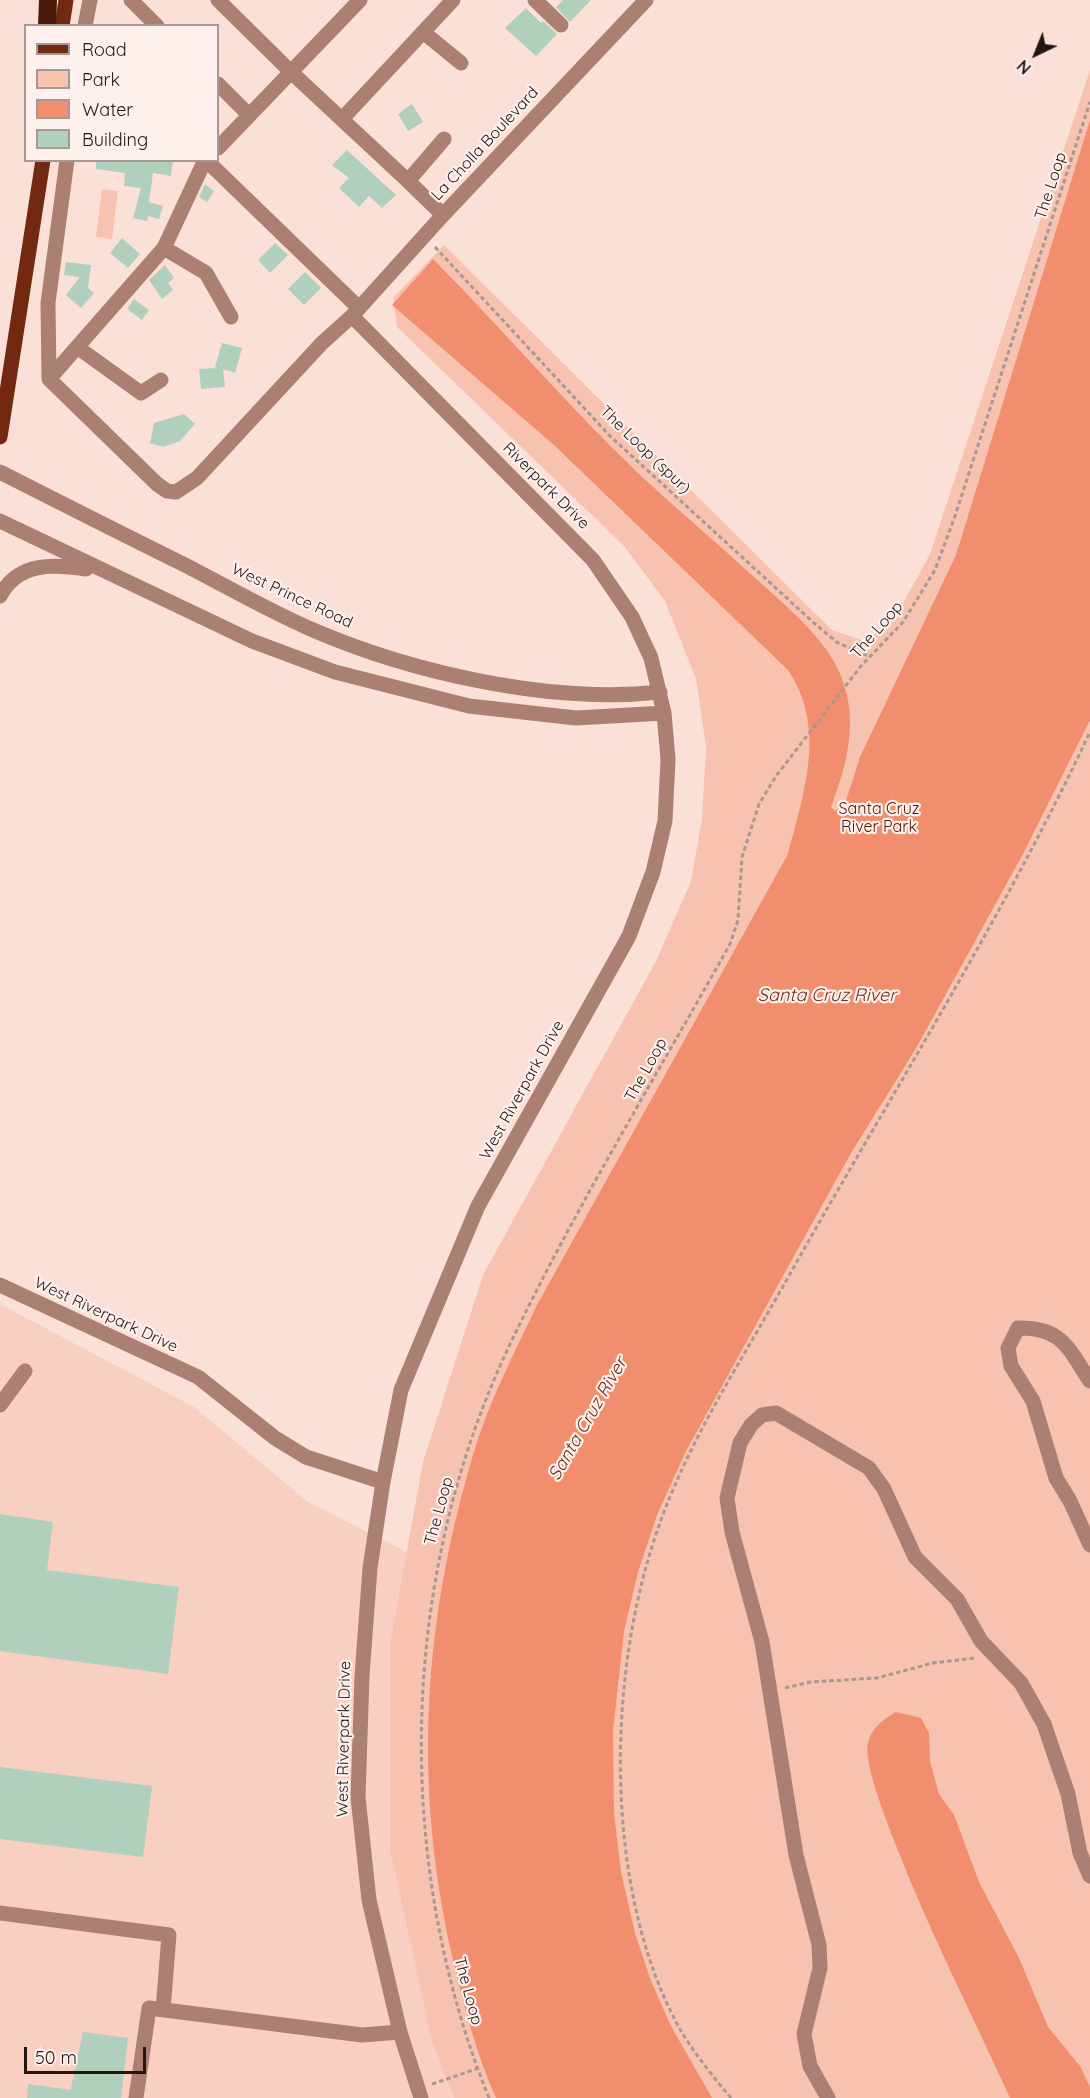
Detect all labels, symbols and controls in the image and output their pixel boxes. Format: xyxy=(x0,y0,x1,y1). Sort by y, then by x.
legend xyxy=(24,24,219,162)
north arrow xyxy=(1006,24,1066,84)
text: Road xyxy=(82,38,127,61)
text: N xyxy=(1013,56,1035,78)
text: Park xyxy=(82,68,120,91)
street label: La Cholla Boulevard xyxy=(427,83,543,205)
text: Water xyxy=(82,98,133,121)
text: Building xyxy=(82,128,148,151)
street label: The Loop xyxy=(1031,150,1071,222)
street label: The Loop (spur) xyxy=(596,402,694,498)
street label: Riverpark Drive xyxy=(499,439,593,533)
street label: West Prince Road xyxy=(228,560,356,632)
street label: The Loop xyxy=(847,597,907,663)
park label: Santa Cruz River Park xyxy=(839,799,919,837)
water label: Santa Cruz River xyxy=(758,985,896,1007)
street label: West Riverpark Drive xyxy=(476,1017,568,1163)
street label: The Loop xyxy=(621,1035,671,1105)
street label: West Riverpark Drive xyxy=(31,1273,181,1357)
water label: Santa Cruz River xyxy=(544,1354,632,1484)
street label: The Loop xyxy=(421,1475,457,1547)
street label: West Riverpark Drive xyxy=(333,1661,355,1817)
street label: The Loop xyxy=(450,1955,486,2027)
scale bar xyxy=(27,2035,148,2073)
text: 50 m xyxy=(35,2046,77,2069)

